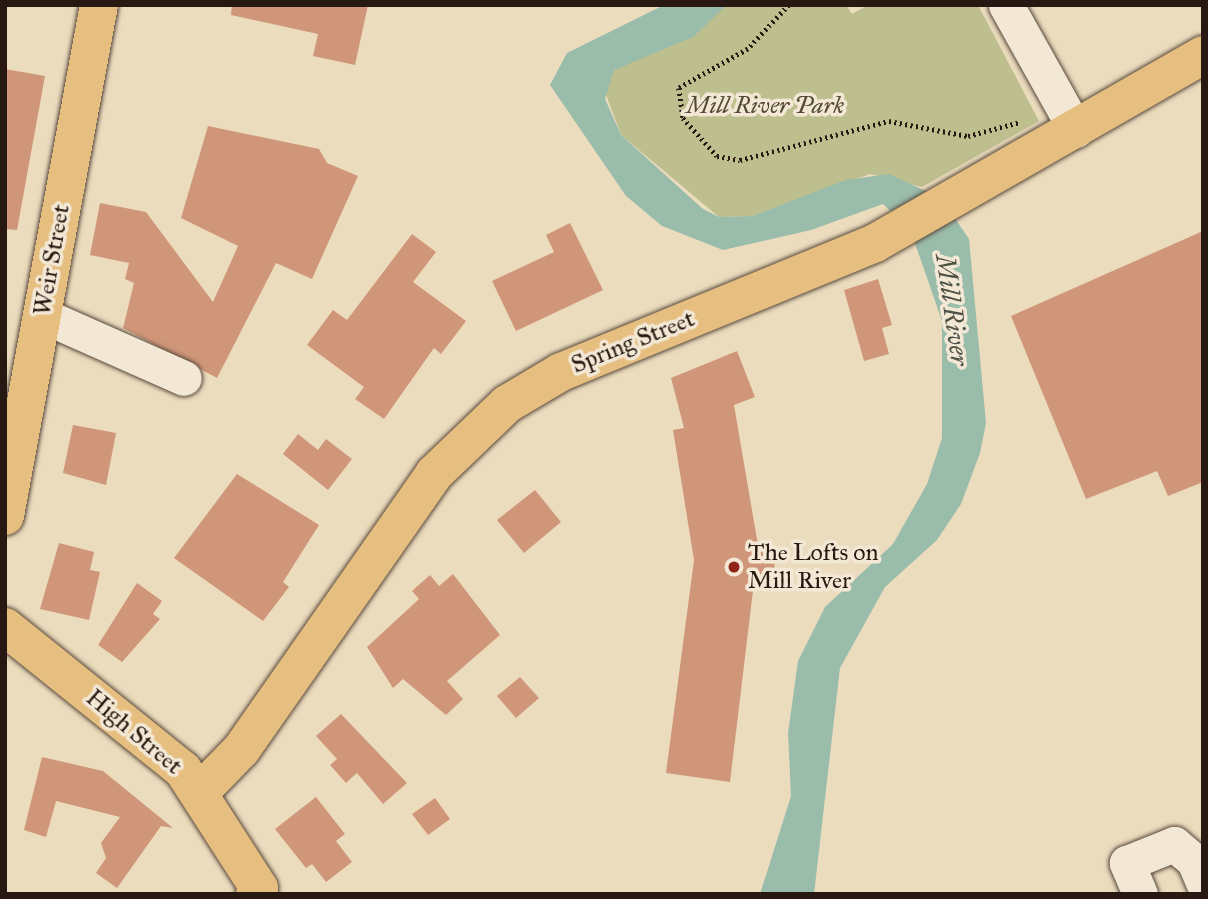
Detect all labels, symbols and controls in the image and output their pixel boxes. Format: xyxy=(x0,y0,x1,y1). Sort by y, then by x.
park label: Mill River Park xyxy=(686,92,844,120)
street label: Weir Street xyxy=(28,202,76,318)
water label: Mill River xyxy=(929,252,975,368)
street label: Spring Street xyxy=(567,304,699,380)
place label: The Lofts on Mill River xyxy=(748,539,879,595)
marker: The Lofts on Mill River xyxy=(726,559,742,575)
street label: High Street xyxy=(80,683,188,781)

